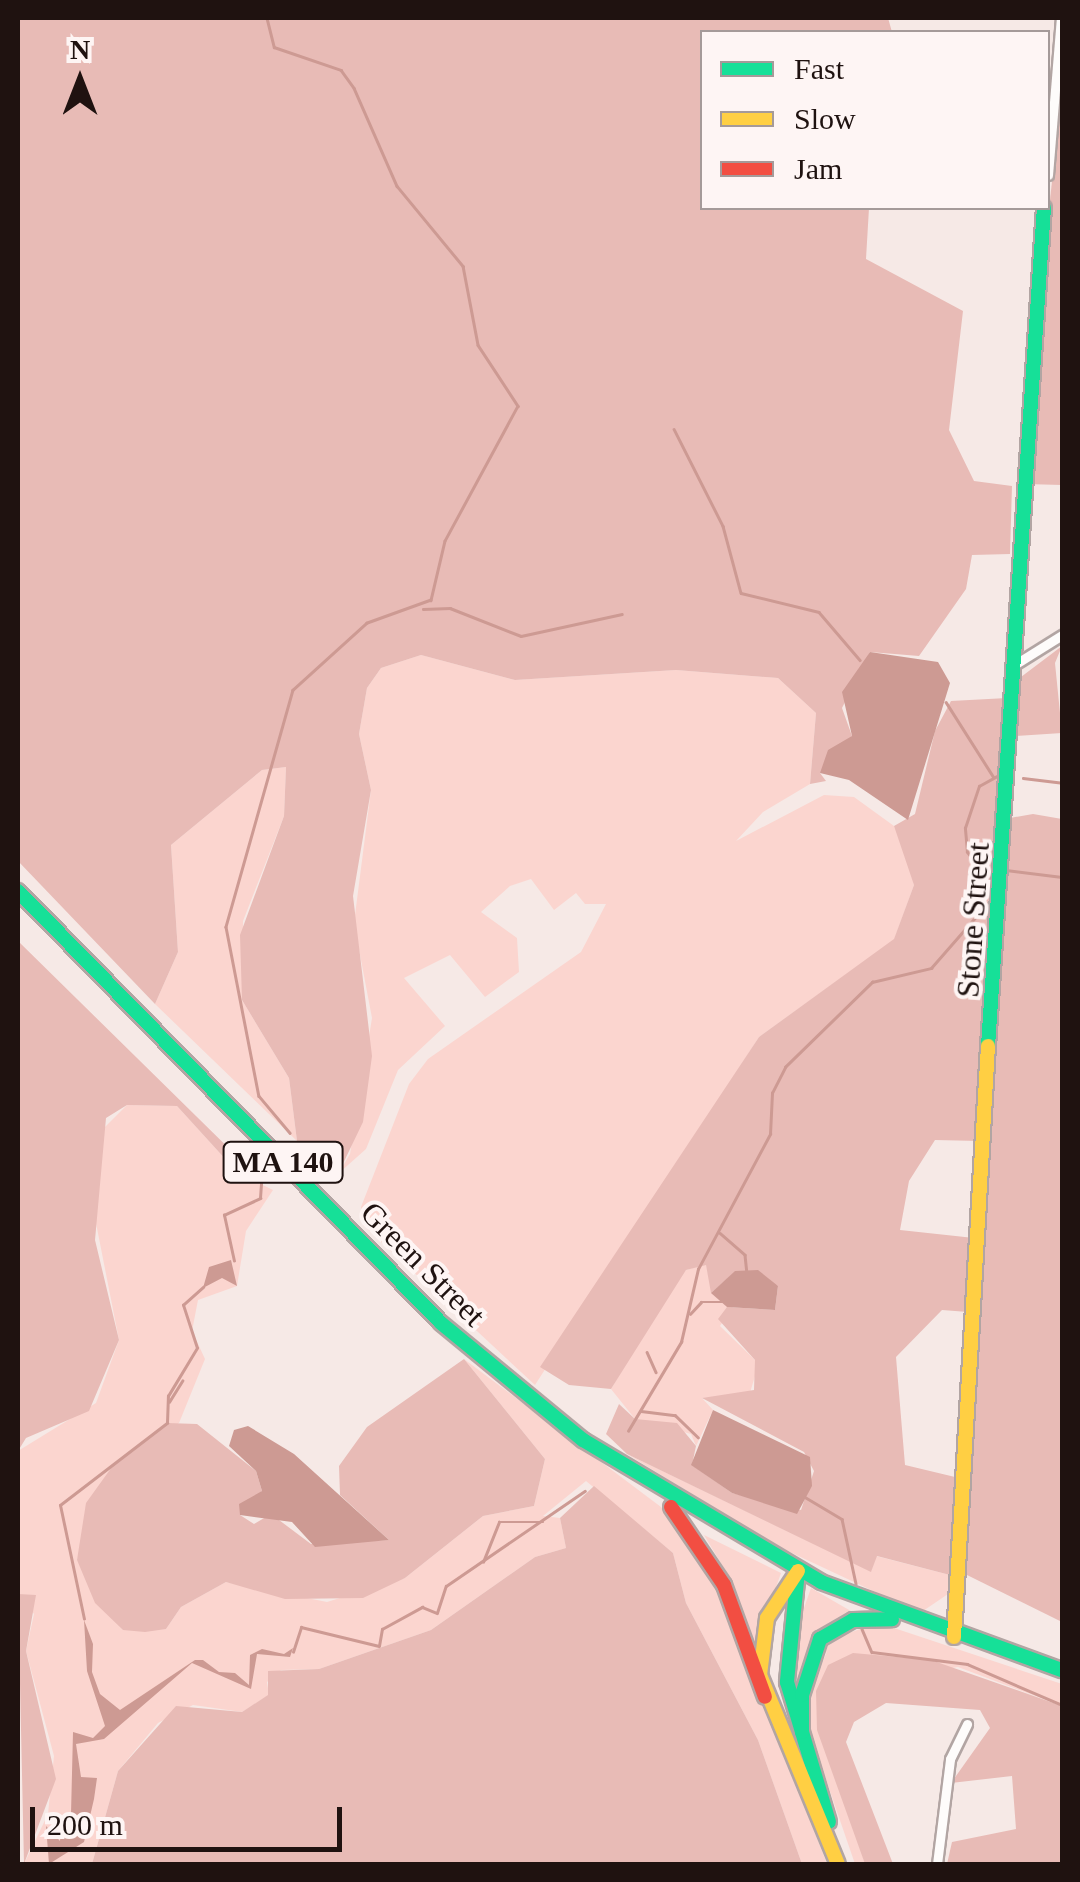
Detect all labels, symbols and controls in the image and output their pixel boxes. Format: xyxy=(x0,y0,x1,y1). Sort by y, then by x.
north arrow xyxy=(30,30,130,130)
legend xyxy=(700,30,1050,210)
text: N xyxy=(70,34,90,65)
text: Fast xyxy=(794,52,844,85)
text: Slow xyxy=(794,102,856,135)
text: Jam xyxy=(794,152,842,185)
street label: Stone Street xyxy=(948,841,998,999)
road number: MA 140 xyxy=(220,1137,346,1187)
street label: Green Street xyxy=(353,1194,493,1334)
scale bar xyxy=(35,1787,348,1849)
text: 200 m xyxy=(47,1808,123,1841)

